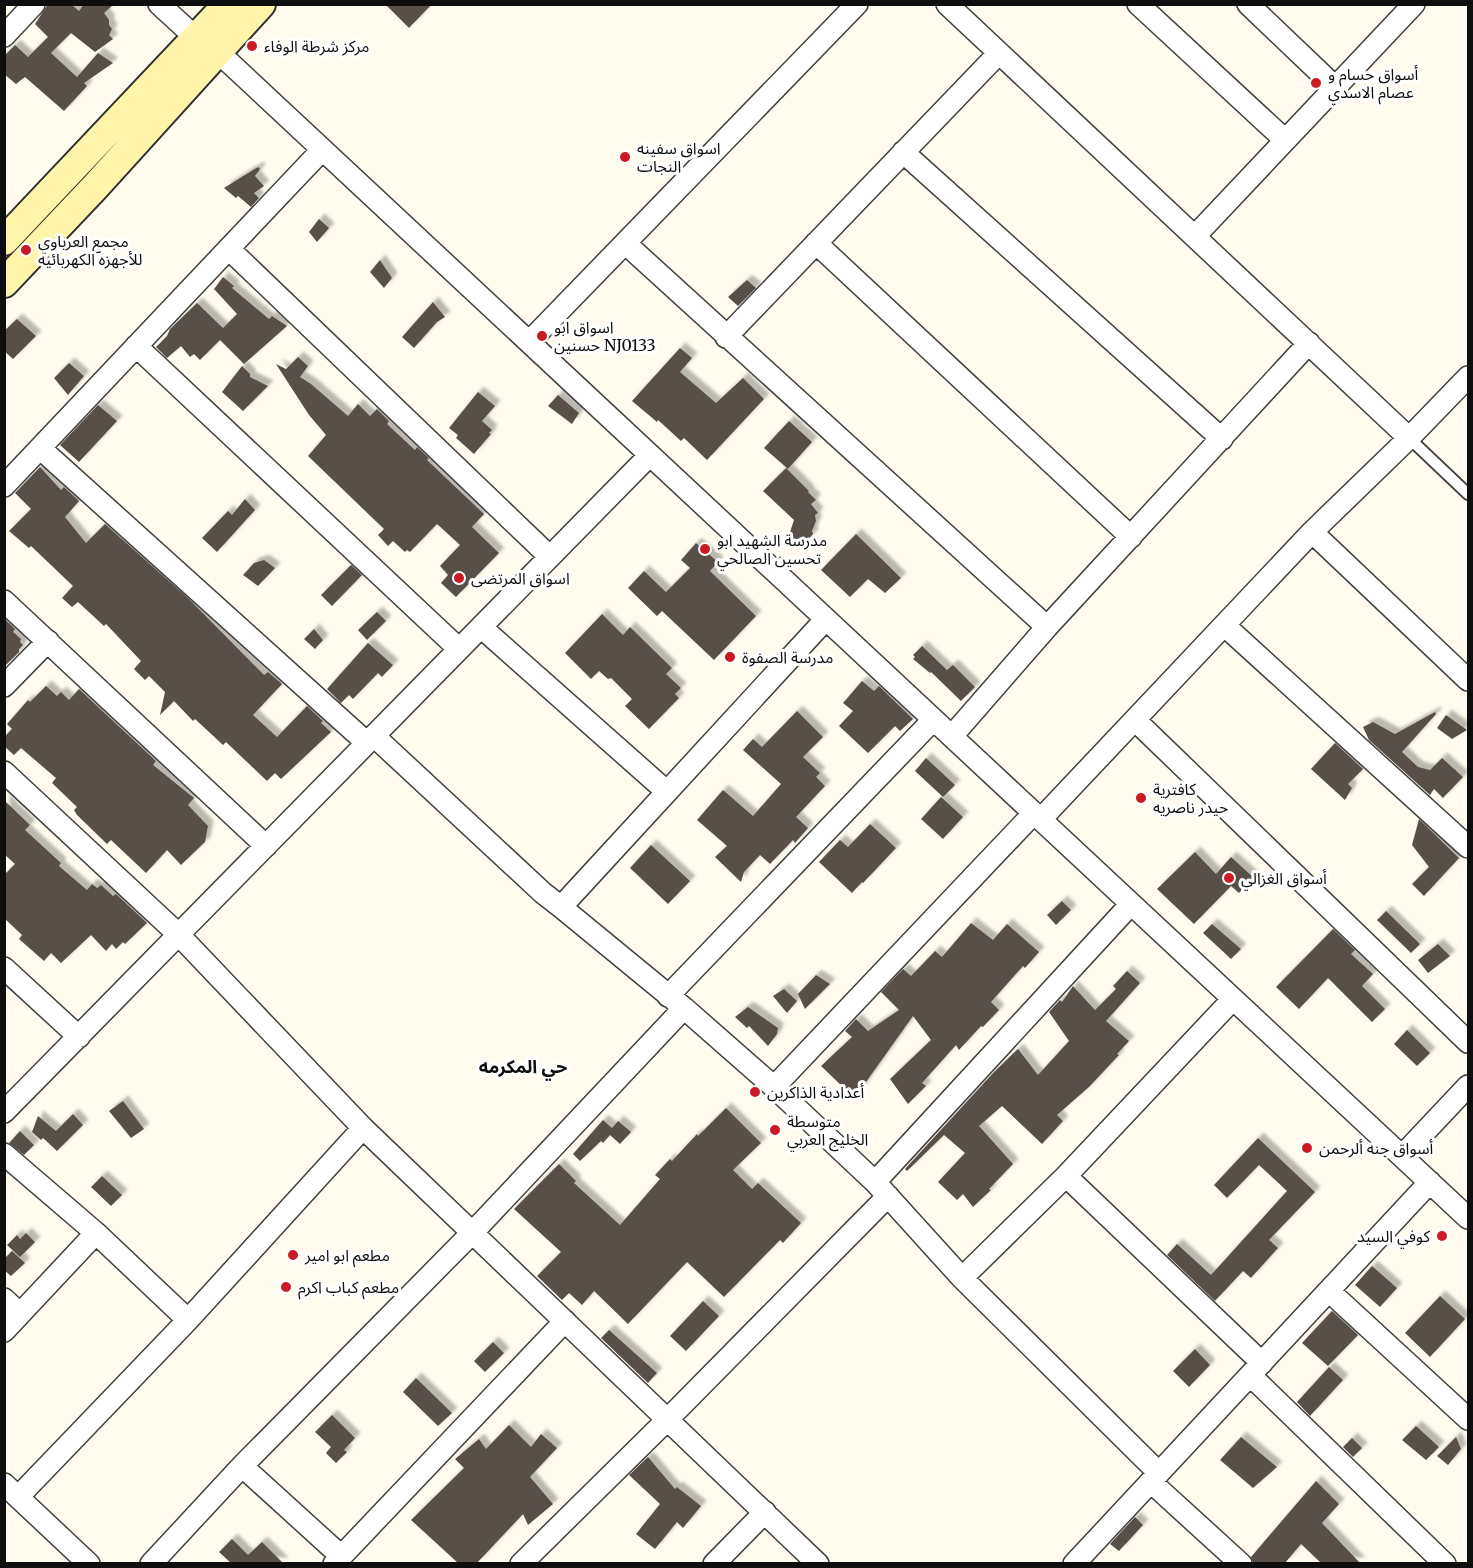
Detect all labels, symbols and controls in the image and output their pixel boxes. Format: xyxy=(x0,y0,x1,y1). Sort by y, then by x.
place label: مركز شرطة الوفاء xyxy=(264,36,370,56)
marker: مركز شرطة الوفاء xyxy=(245,39,259,53)
place label: أسواق حسام و عصام الاسدي xyxy=(1328,64,1418,105)
marker: أسواق حسام و عصام الاسدي xyxy=(1309,76,1323,90)
place label: اسواق سفينه النجات xyxy=(637,138,721,176)
marker: اسواق سفينه النجات xyxy=(618,150,632,164)
place label: مجمع العرباوي للأجهزه الكهربائيه xyxy=(38,231,142,269)
marker: مجمع العرباوي للأجهزه الكهربائيه xyxy=(19,243,33,257)
place label: اسواق ابو حسنين NJ0133 xyxy=(554,317,656,355)
marker: اسواق ابو حسنين NJ0133 xyxy=(535,329,549,343)
place label: مدرسة الشهيد ابو تحسين الصالحي xyxy=(717,530,827,571)
marker: مدرسة الشهيد ابو تحسين الصالحي xyxy=(698,542,712,556)
place label: اسواق المرتضى xyxy=(471,568,570,588)
marker: اسواق المرتضى xyxy=(452,571,466,585)
place label: مدرسة الصفوة xyxy=(742,647,834,667)
marker: مدرسة الصفوة xyxy=(723,650,737,664)
place label: كافترية حيدر ناصريه xyxy=(1153,779,1228,817)
marker: كافترية حيدر ناصريه xyxy=(1134,791,1148,805)
place label: أسواق الغزالي xyxy=(1241,868,1327,891)
marker: أسواق الغزالي xyxy=(1222,871,1236,885)
district label: حي المكرمه xyxy=(479,1055,567,1081)
place label: أعدادية الذاكرين xyxy=(767,1082,864,1102)
marker: أعدادية الذاكرين xyxy=(748,1085,762,1099)
place label: متوسطة الخليج العربي xyxy=(787,1111,868,1152)
marker: متوسطة الخليج العربي xyxy=(768,1123,782,1137)
place label: أسواق جنه ألرحمن xyxy=(1319,1138,1433,1158)
marker: أسواق جنه ألرحمن xyxy=(1300,1141,1314,1155)
place label: كوفي السيد xyxy=(1357,1226,1430,1249)
marker: كوفي السيد xyxy=(1435,1229,1449,1243)
place label: مطعم ابو امير xyxy=(304,1245,390,1268)
marker: مطعم ابو امير xyxy=(286,1248,300,1262)
place label: مطعم كباب اكرم xyxy=(298,1277,399,1300)
marker: مطعم كباب اكرم xyxy=(279,1280,293,1294)

